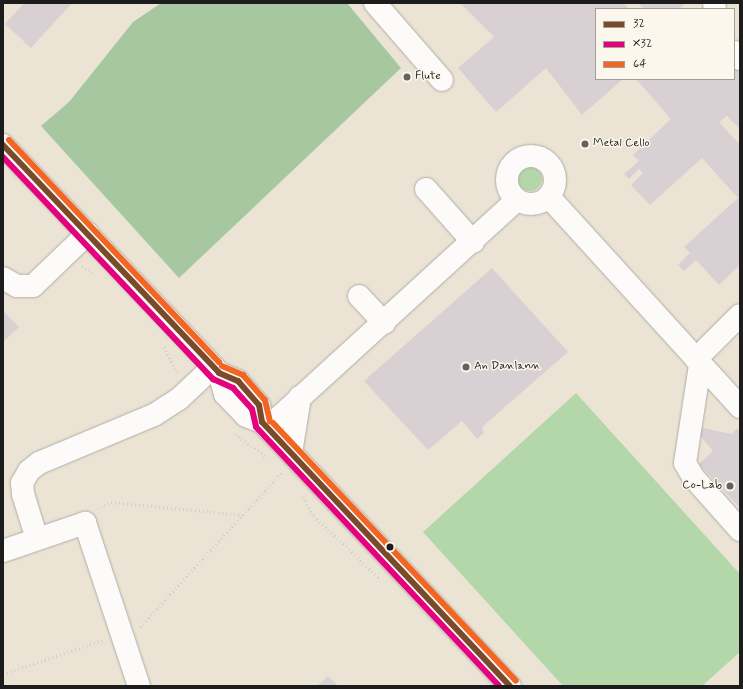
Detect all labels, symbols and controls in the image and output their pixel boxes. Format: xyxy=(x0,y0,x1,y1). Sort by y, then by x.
legend xyxy=(595,8,735,80)
text: 32 xyxy=(633,16,645,32)
text: X32 xyxy=(633,36,652,52)
text: 64 xyxy=(633,56,646,72)
place label: Flute xyxy=(415,70,441,84)
marker: Flute xyxy=(402,72,412,82)
place label: Metal Cello xyxy=(593,137,650,151)
marker: Metal Cello xyxy=(580,139,590,149)
place label: An Danlann xyxy=(474,360,533,374)
marker: An Danlann xyxy=(461,362,471,372)
place label: Co-Lab xyxy=(682,479,722,493)
marker: Co-Lab xyxy=(725,481,735,491)
unlabelled marker xyxy=(385,542,395,552)

